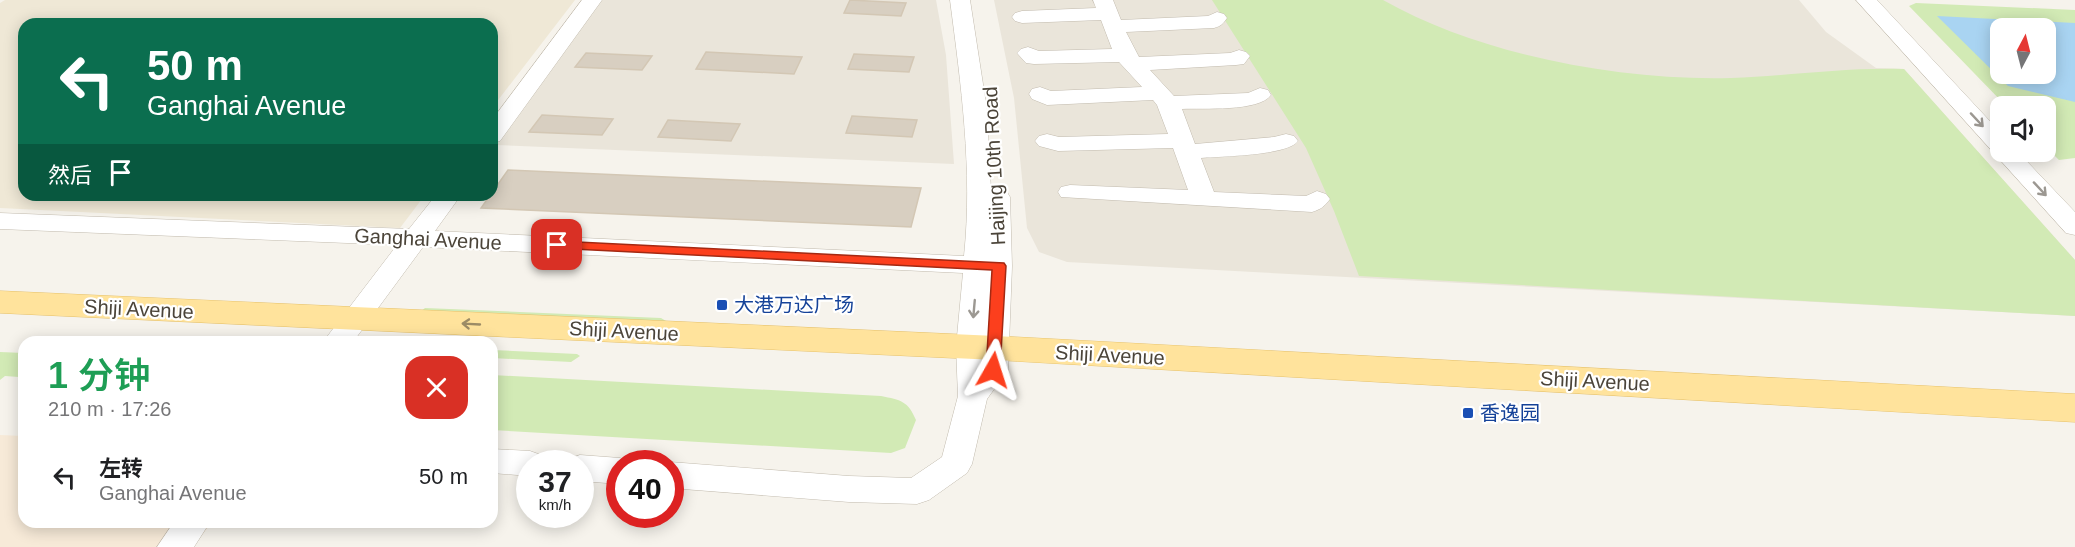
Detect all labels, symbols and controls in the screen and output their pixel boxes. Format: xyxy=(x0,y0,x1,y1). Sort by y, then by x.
north arrow xyxy=(1990,18,2056,84)
map controls xyxy=(1990,18,2056,162)
icon: left xyxy=(48,42,126,120)
text: 50 m xyxy=(147,42,243,89)
street label: Haijing 10th Road xyxy=(979,86,1009,246)
text: Ganghai Avenue xyxy=(147,91,346,121)
button: sound xyxy=(1990,96,2056,162)
one-way arrow xyxy=(1970,113,1984,128)
icon: arrive xyxy=(104,156,137,189)
text: 然后 xyxy=(48,163,92,188)
one-way arrow xyxy=(2033,182,2047,197)
pin xyxy=(531,219,582,270)
street label: Ganghai Avenue xyxy=(354,224,502,254)
icon: arrive xyxy=(540,228,573,261)
place label: 大港万达广场 xyxy=(734,294,854,316)
street label: Shiji Avenue xyxy=(84,295,194,323)
marker: 大港万达广场 xyxy=(715,298,729,312)
one-way arrow xyxy=(968,299,979,318)
street label: Shiji Avenue xyxy=(569,317,679,345)
one-way arrow xyxy=(462,318,482,329)
position arrow xyxy=(961,338,1025,402)
street label: Shiji Avenue xyxy=(1055,341,1165,369)
text: 1 分钟 xyxy=(48,355,150,396)
button: close xyxy=(405,356,468,419)
street label: Shiji Avenue xyxy=(1540,367,1650,395)
text: 210 m · 17:26 xyxy=(48,398,171,420)
place label: 香逸园 xyxy=(1480,402,1540,424)
marker: 香逸园 xyxy=(1461,406,1475,420)
speed limit sign: 40 xyxy=(606,450,684,528)
text: 左转 xyxy=(99,456,143,481)
icon: left xyxy=(48,461,81,494)
text: 50 m xyxy=(419,464,468,489)
text: 37 xyxy=(538,465,572,498)
text: Ganghai Avenue xyxy=(99,482,247,504)
text: km/h xyxy=(539,496,571,513)

